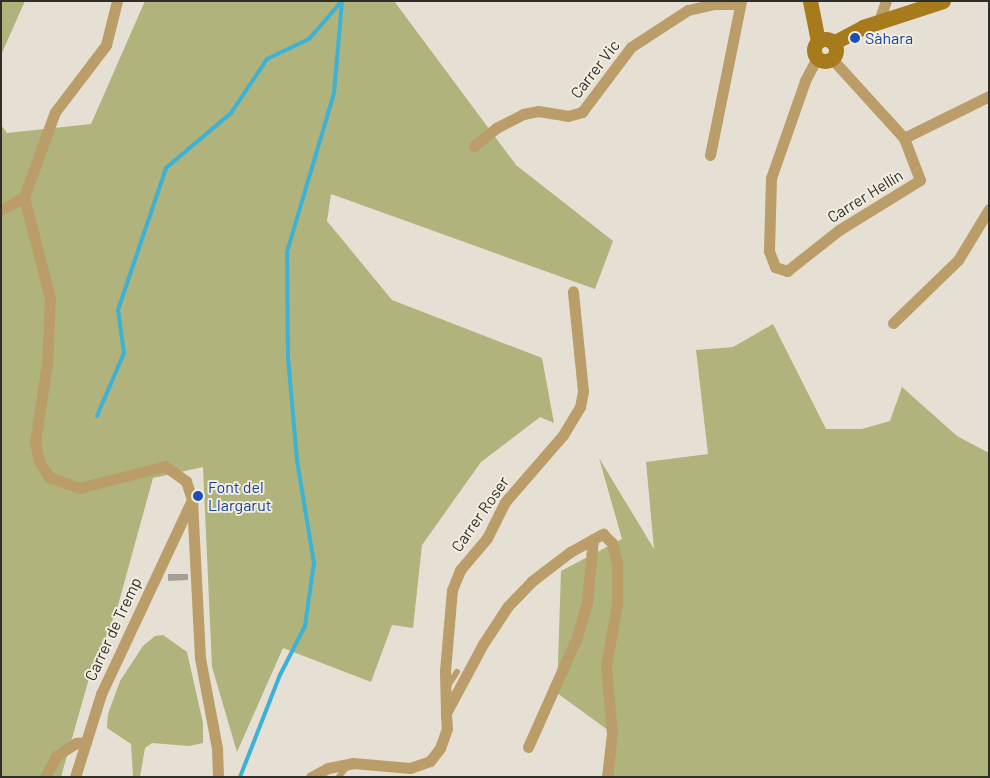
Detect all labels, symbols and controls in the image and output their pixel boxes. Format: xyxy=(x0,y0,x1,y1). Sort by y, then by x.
place label: Sàhara xyxy=(865,28,913,48)
marker: Sàhara xyxy=(849,32,861,44)
street label: Carrer Vic xyxy=(566,36,624,102)
street label: Carrer Hellín xyxy=(824,165,906,227)
street label: Carrer Roser xyxy=(447,473,513,555)
place label: Font del Llargarut xyxy=(208,477,272,515)
marker: Font del Llargarut xyxy=(192,490,204,502)
street label: Carrer de Tremp xyxy=(81,574,145,684)

